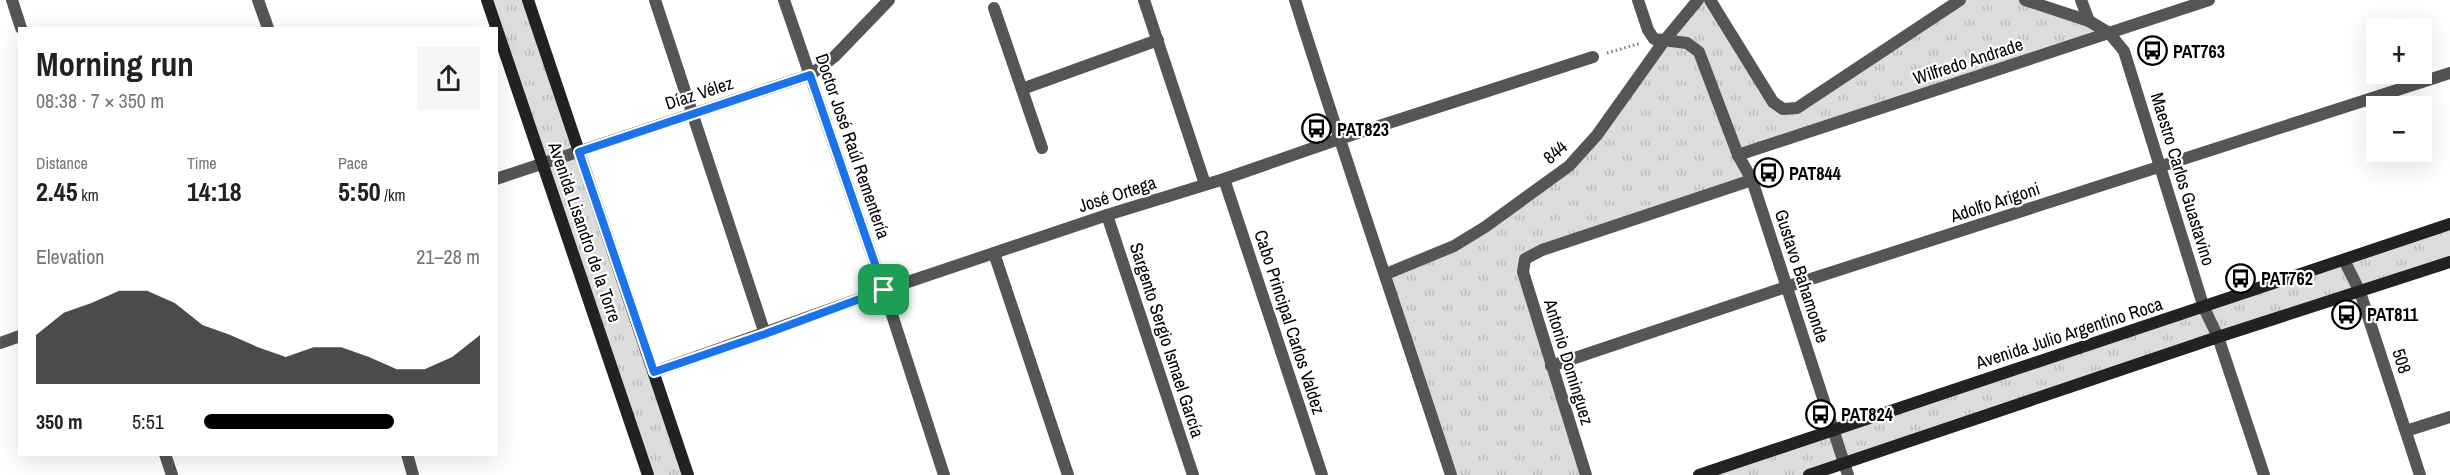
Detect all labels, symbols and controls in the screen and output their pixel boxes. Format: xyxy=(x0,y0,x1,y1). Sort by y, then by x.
map controls xyxy=(2366,18,2432,162)
button: + xyxy=(2366,18,2432,84)
street label: Wilfredo Andrade xyxy=(1910,31,2026,91)
bus stop icon: PAT763 xyxy=(2136,35,2168,67)
place label: PAT763 xyxy=(2173,39,2225,64)
text: Morning run xyxy=(36,42,194,86)
button: share xyxy=(417,47,480,110)
street label: Doctor José Raúl Rementería xyxy=(810,50,896,242)
street label: Díaz Vélez xyxy=(662,70,736,116)
text: 08:38 · 7 × 350 m xyxy=(36,87,164,114)
street label: Maestro Carlos Guastavino xyxy=(2145,89,2221,269)
button: − xyxy=(2366,96,2432,162)
bus stop icon: PAT823 xyxy=(1300,113,1332,145)
place label: PAT823 xyxy=(1337,117,1389,142)
street label: 844 xyxy=(1538,134,1572,170)
street label: Avenida Lisandro de la Torre xyxy=(542,138,628,325)
text: Distance xyxy=(36,152,88,174)
text: Time xyxy=(187,152,217,174)
text: Pace xyxy=(338,152,368,174)
bus stop icon: PAT844 xyxy=(1752,157,1784,189)
place label: PAT844 xyxy=(1789,161,1842,186)
street label: José Ortega xyxy=(1075,170,1159,218)
text: 2.45 xyxy=(36,174,78,209)
text: 14:18 xyxy=(187,174,242,209)
text: 5:50 xyxy=(338,174,381,209)
street label: Adolfo Arigoni xyxy=(1946,176,2043,229)
text: km xyxy=(78,184,99,206)
text: /km xyxy=(381,184,405,206)
street label: Gustavo Bahamonde xyxy=(1769,206,1835,346)
street label: Cabo Principal Carlos Valdez xyxy=(1248,227,1332,417)
street label: Sargento Sergio Ismael García xyxy=(1124,239,1210,441)
text: Elevation xyxy=(36,243,104,270)
text: 21–28 m xyxy=(416,243,480,270)
bus stop icon: PAT762 xyxy=(2224,262,2256,294)
pin xyxy=(858,264,909,315)
place label: PAT762 xyxy=(2261,266,2313,291)
icon: arrive xyxy=(867,273,900,306)
street label: Avenida Julio Argentino Roca xyxy=(1971,291,2166,375)
street label: Antonio Dominguez xyxy=(1538,295,1600,428)
bus stop icon: PAT811 xyxy=(2330,298,2362,330)
place label: PAT811 xyxy=(2367,302,2419,327)
street label: 508 xyxy=(2386,345,2418,377)
bus stop icon: PAT824 xyxy=(1804,398,1836,430)
place label: PAT824 xyxy=(1841,402,1894,427)
text: 350 m xyxy=(36,408,83,435)
text: 5:51 xyxy=(132,408,164,435)

